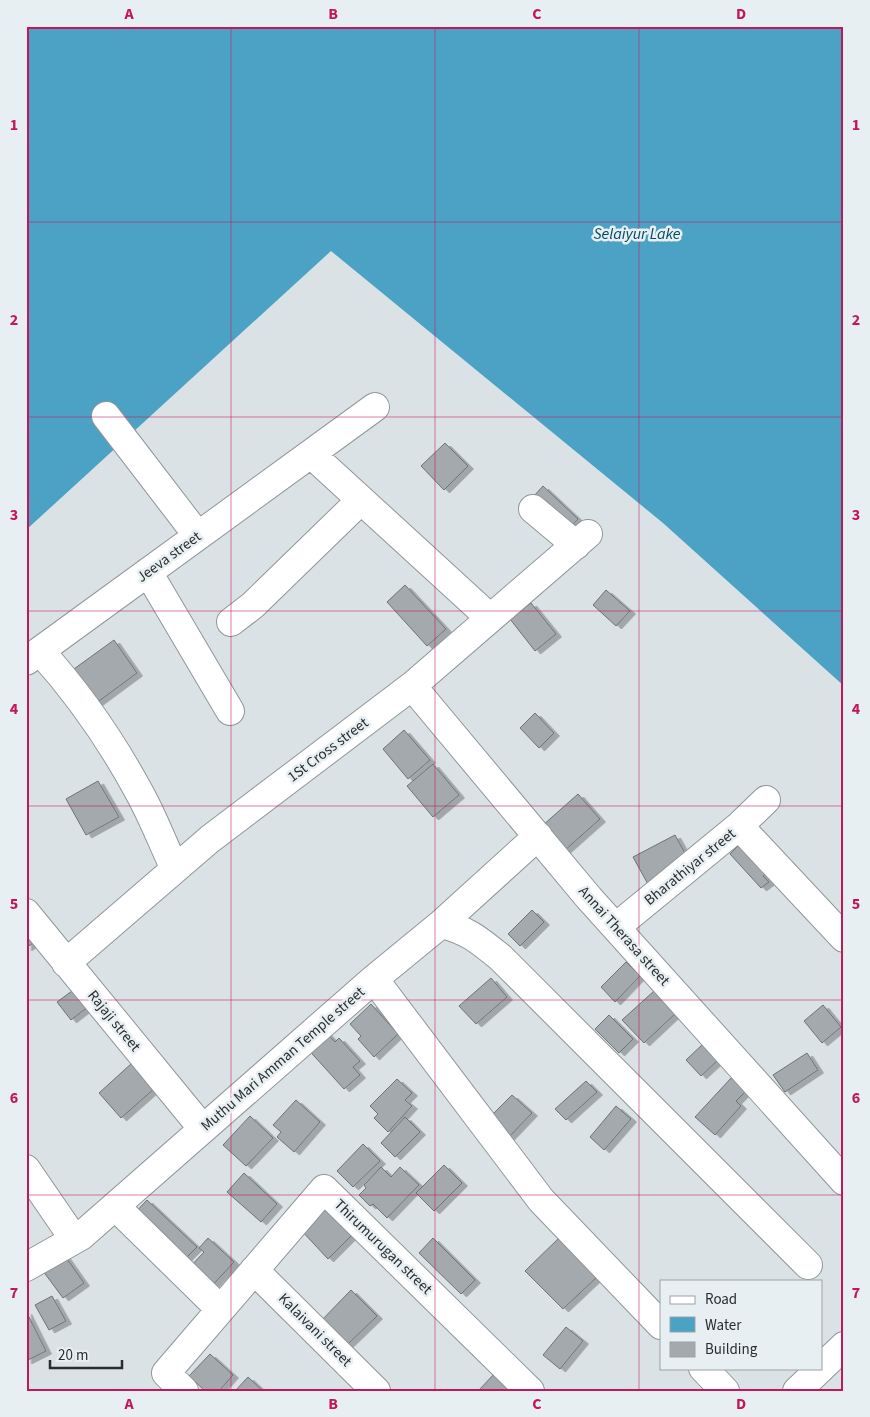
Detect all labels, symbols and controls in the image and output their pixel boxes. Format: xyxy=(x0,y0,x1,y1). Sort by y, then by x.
text: A xyxy=(123,3,134,25)
text: B xyxy=(328,3,338,25)
text: C xyxy=(532,3,542,25)
text: D xyxy=(736,3,746,25)
text: 1 xyxy=(10,114,18,136)
text: 1 xyxy=(852,114,860,136)
water label: Selaiyur Lake xyxy=(593,223,681,245)
text: 2 xyxy=(10,309,18,331)
text: 2 xyxy=(852,309,860,331)
text: 3 xyxy=(10,504,18,526)
text: 3 xyxy=(852,504,860,526)
street label: Jeeva street xyxy=(132,526,206,588)
text: 4 xyxy=(10,698,19,720)
text: 4 xyxy=(852,698,861,720)
street label: 1St Cross street xyxy=(283,713,373,787)
street label: Bharathiyar street xyxy=(640,824,740,910)
street label: Annai Therasa street xyxy=(573,882,675,990)
text: 5 xyxy=(10,893,18,915)
text: 5 xyxy=(852,893,860,915)
street label: Muthu Mari Amman Temple street xyxy=(196,982,370,1136)
street label: Rajaji street xyxy=(83,986,145,1056)
text: 6 xyxy=(10,1087,18,1109)
text: 6 xyxy=(852,1087,860,1109)
street label: Thirumurugan street xyxy=(329,1195,437,1299)
legend xyxy=(660,1280,822,1370)
text: 7 xyxy=(10,1282,18,1304)
text: 7 xyxy=(852,1282,860,1304)
street label: Kalaivani street xyxy=(273,1288,357,1372)
text: Road xyxy=(705,1289,737,1310)
text: Water xyxy=(705,1315,742,1336)
scale bar xyxy=(50,1337,122,1369)
text: Building xyxy=(705,1339,758,1360)
text: 20 m xyxy=(58,1345,88,1366)
text: A xyxy=(123,1393,134,1415)
text: B xyxy=(328,1393,338,1415)
text: C xyxy=(532,1393,542,1415)
text: D xyxy=(736,1393,746,1415)

